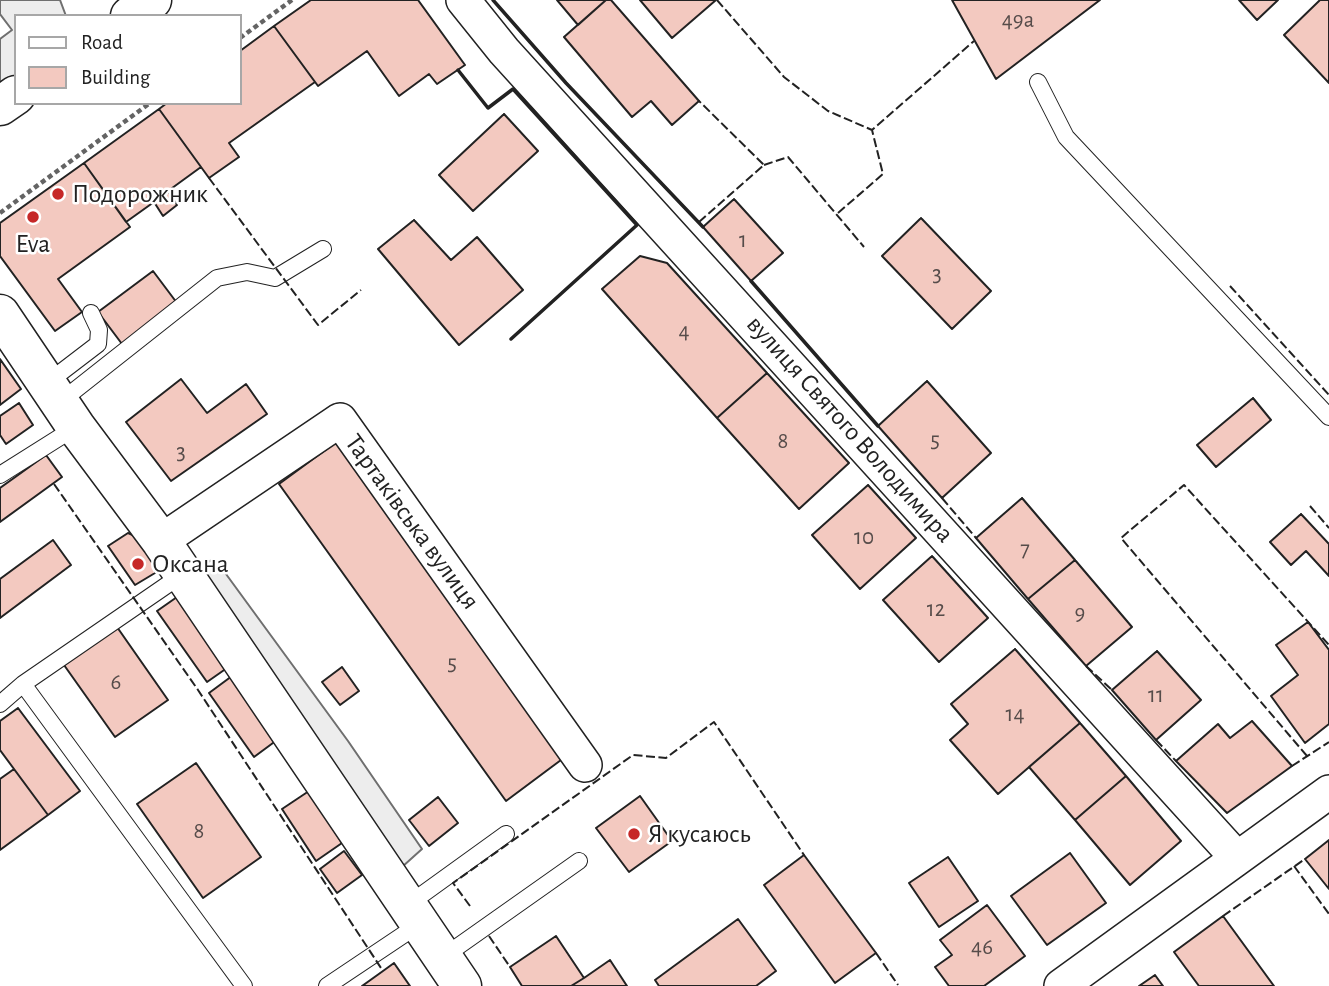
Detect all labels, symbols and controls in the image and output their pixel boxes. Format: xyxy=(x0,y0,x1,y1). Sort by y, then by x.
house number: 49а xyxy=(1002,6,1034,34)
legend xyxy=(14,14,242,105)
text: Road xyxy=(81,32,123,53)
text: Building xyxy=(81,67,150,88)
place label: Подорожник xyxy=(72,178,208,210)
marker: Подорожник xyxy=(50,186,66,202)
marker: Eva xyxy=(25,209,41,225)
house number: 1 xyxy=(739,226,747,254)
place label: Eva xyxy=(16,228,50,260)
house number: 3 xyxy=(932,260,942,288)
street label: вулиця Святого Володимира xyxy=(740,309,960,549)
house number: 4 xyxy=(678,317,690,345)
house number: 5 xyxy=(930,426,940,454)
house number: 8 xyxy=(778,427,788,455)
street label: Тартаківська вулиця xyxy=(338,428,486,616)
house number: 3 xyxy=(176,438,186,466)
house number: 10 xyxy=(854,523,874,551)
house number: 7 xyxy=(1020,535,1030,563)
place label: Оксана xyxy=(152,548,229,580)
marker: Оксана xyxy=(130,556,146,572)
house number: 12 xyxy=(927,595,945,623)
house number: 9 xyxy=(1075,599,1085,627)
house number: 5 xyxy=(447,649,457,677)
house number: 6 xyxy=(111,668,121,696)
house number: 11 xyxy=(1148,681,1164,709)
house number: 14 xyxy=(1006,700,1024,728)
house number: 8 xyxy=(194,817,204,845)
place label: Я кусаюсь xyxy=(648,818,751,850)
marker: Я кусаюсь xyxy=(626,826,642,842)
house number: 46 xyxy=(971,933,993,961)

